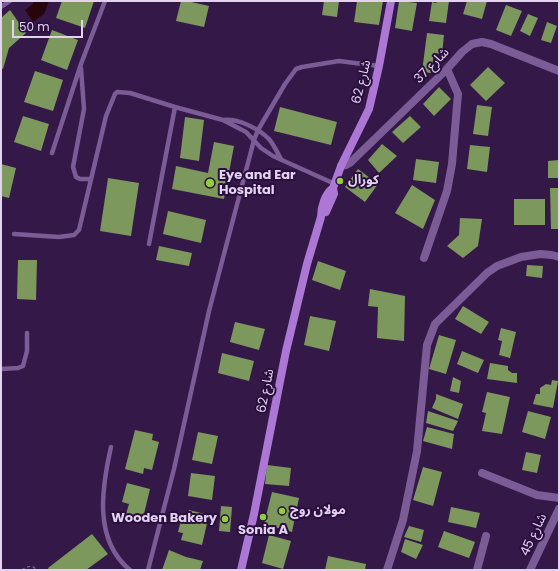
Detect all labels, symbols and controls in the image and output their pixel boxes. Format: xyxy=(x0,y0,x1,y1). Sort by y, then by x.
scale bar xyxy=(14,12,85,38)
text: 50 m xyxy=(19,18,50,35)
street label: شارع 37 xyxy=(411,45,453,87)
street label: شارع 62 xyxy=(349,59,375,105)
place label: Eye and Ear Hospital xyxy=(219,168,296,199)
place label: كورال xyxy=(348,173,379,189)
marker: كورال xyxy=(335,176,345,186)
marker: Eye and Ear Hospital xyxy=(204,177,216,189)
street label: شارع 62 xyxy=(254,368,278,414)
place label: مولان روج xyxy=(290,503,346,519)
marker: مولان روج xyxy=(277,506,287,516)
place label: Wooden Bakery xyxy=(111,511,217,527)
street label: شارع 45 xyxy=(517,511,551,559)
marker: Sonia A xyxy=(258,512,268,522)
marker: Wooden Bakery xyxy=(220,514,230,524)
place label: Sonia A xyxy=(238,523,288,539)

